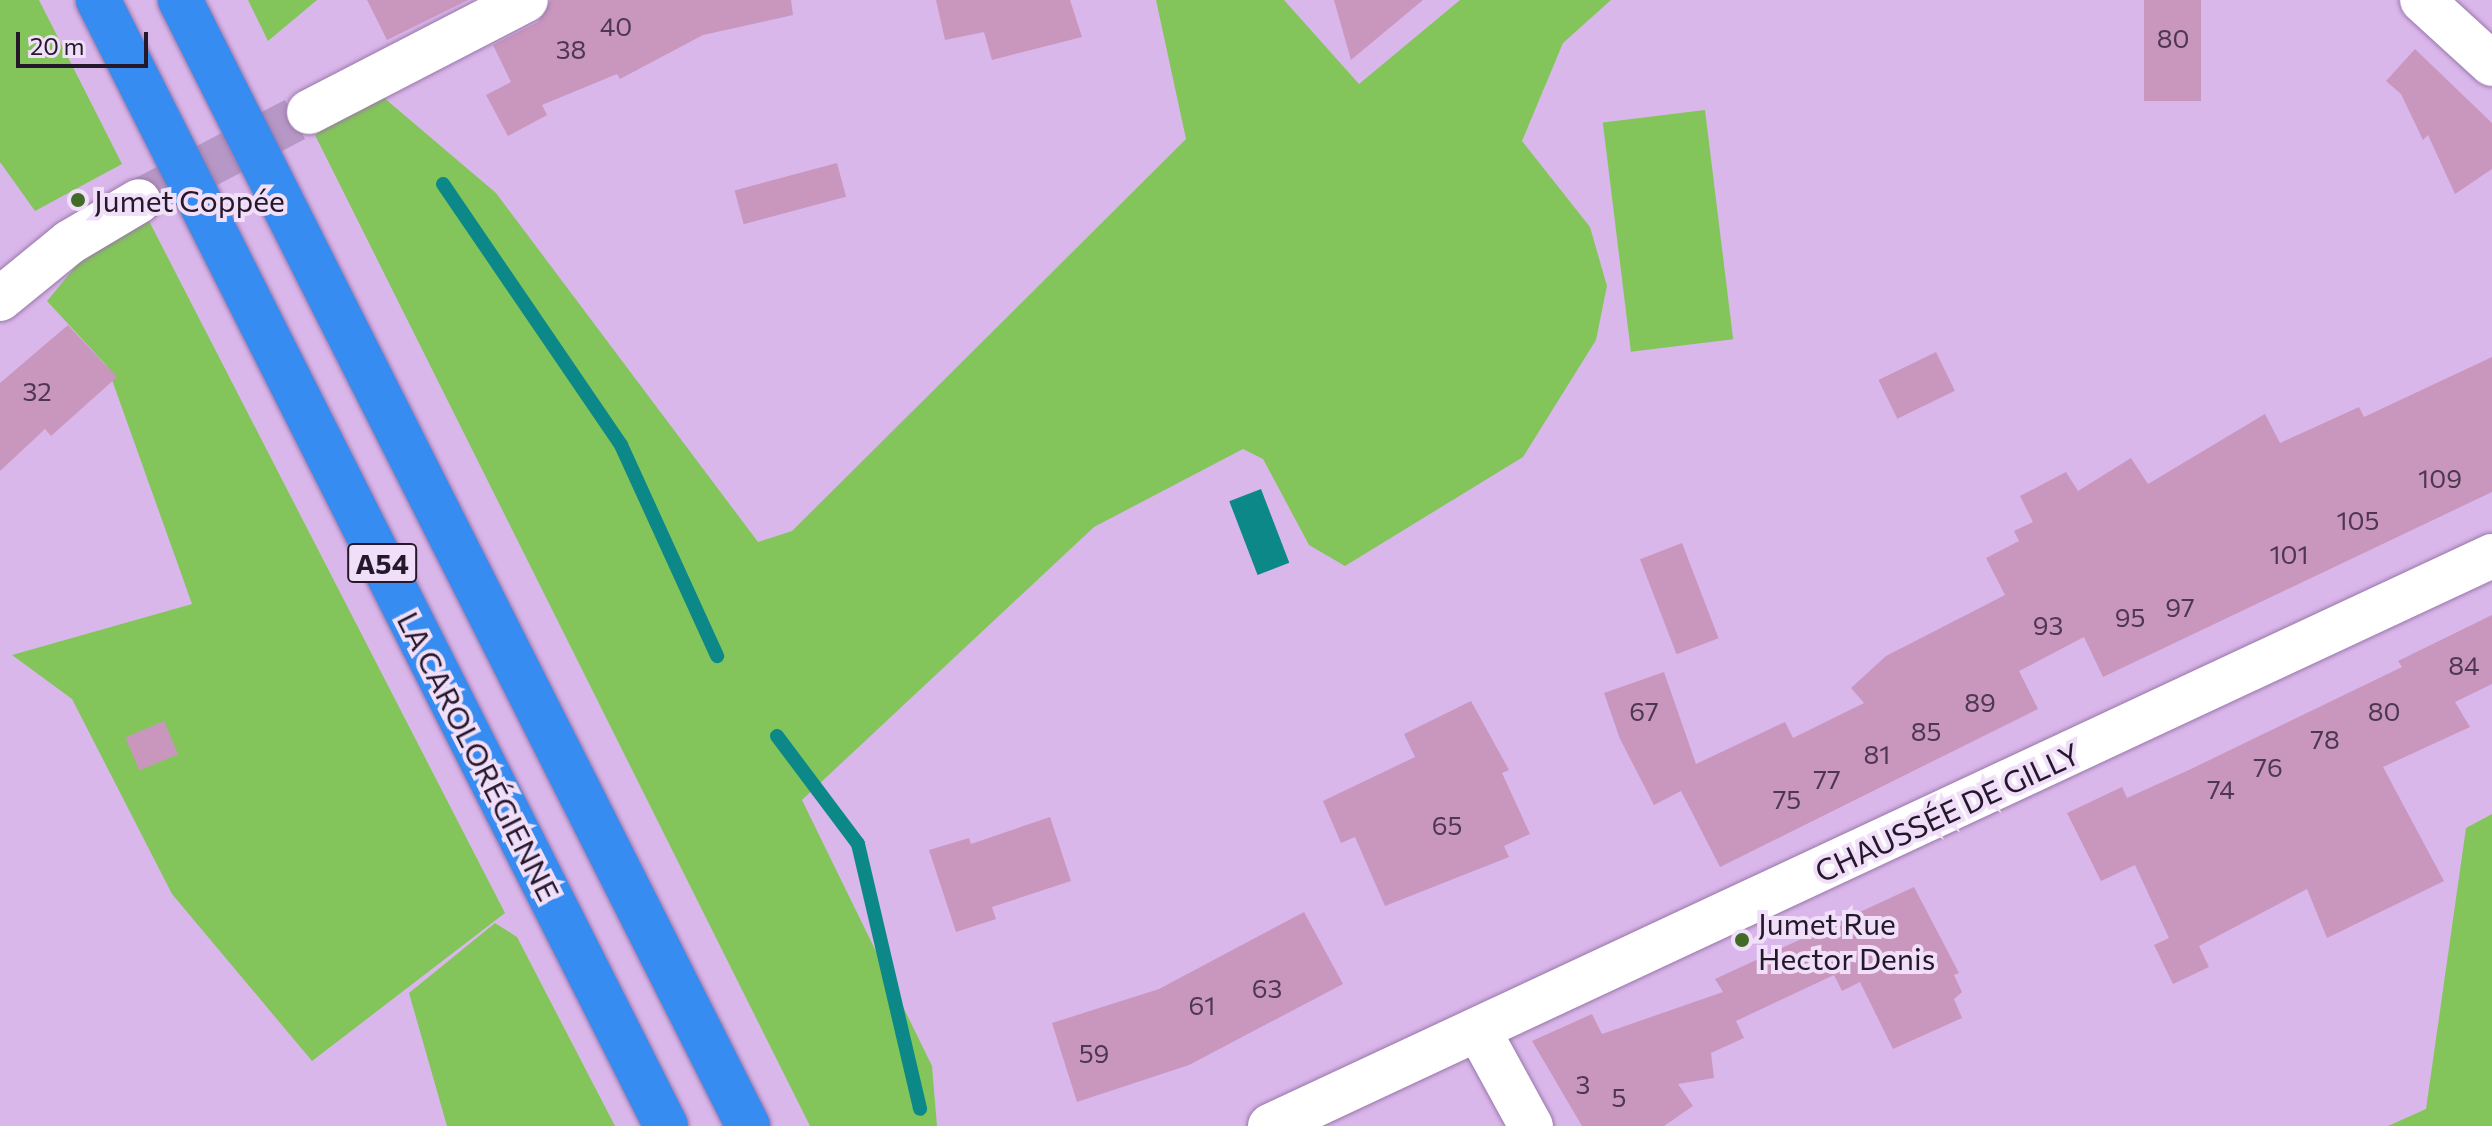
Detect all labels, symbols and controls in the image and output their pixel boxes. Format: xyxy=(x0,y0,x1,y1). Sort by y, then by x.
house number: 40 xyxy=(600,10,632,42)
scale bar xyxy=(20,16,152,66)
house number: 80 xyxy=(2157,22,2189,54)
text: 20 m xyxy=(30,31,84,60)
house number: 38 xyxy=(556,33,586,65)
place label: Jumet Coppée xyxy=(94,182,285,218)
marker: Jumet Coppée xyxy=(69,191,87,209)
house number: 32 xyxy=(22,375,52,407)
house number: 109 xyxy=(2418,462,2462,494)
house number: 105 xyxy=(2336,504,2380,536)
house number: 101 xyxy=(2269,538,2309,570)
road number: A54 xyxy=(346,539,418,587)
house number: 97 xyxy=(2165,591,2195,623)
house number: 95 xyxy=(2115,601,2145,633)
street label: LA CAROLORÉGIENNE xyxy=(390,606,568,906)
house number: 93 xyxy=(2033,609,2063,641)
house number: 84 xyxy=(2448,649,2480,681)
house number: 89 xyxy=(1964,686,1996,718)
house number: 67 xyxy=(1629,695,1659,727)
house number: 80 xyxy=(2368,695,2400,727)
house number: 85 xyxy=(1911,715,1941,747)
house number: 78 xyxy=(2310,723,2340,755)
street label: CHAUSSÉE DE GILLY xyxy=(1809,735,2085,889)
house number: 81 xyxy=(1864,738,1890,770)
house number: 76 xyxy=(2253,751,2283,783)
house number: 77 xyxy=(1813,763,1841,795)
house number: 74 xyxy=(2207,773,2235,805)
house number: 75 xyxy=(1773,783,1801,815)
house number: 65 xyxy=(1432,809,1462,841)
place label: Jumet Rue Hector Denis xyxy=(1758,905,1935,976)
marker: Jumet Rue Hector Denis xyxy=(1733,931,1751,949)
house number: 63 xyxy=(1252,972,1282,1004)
house number: 61 xyxy=(1189,989,1215,1021)
house number: 59 xyxy=(1079,1037,1109,1069)
house number: 3 xyxy=(1576,1068,1590,1100)
house number: 5 xyxy=(1612,1081,1626,1113)

